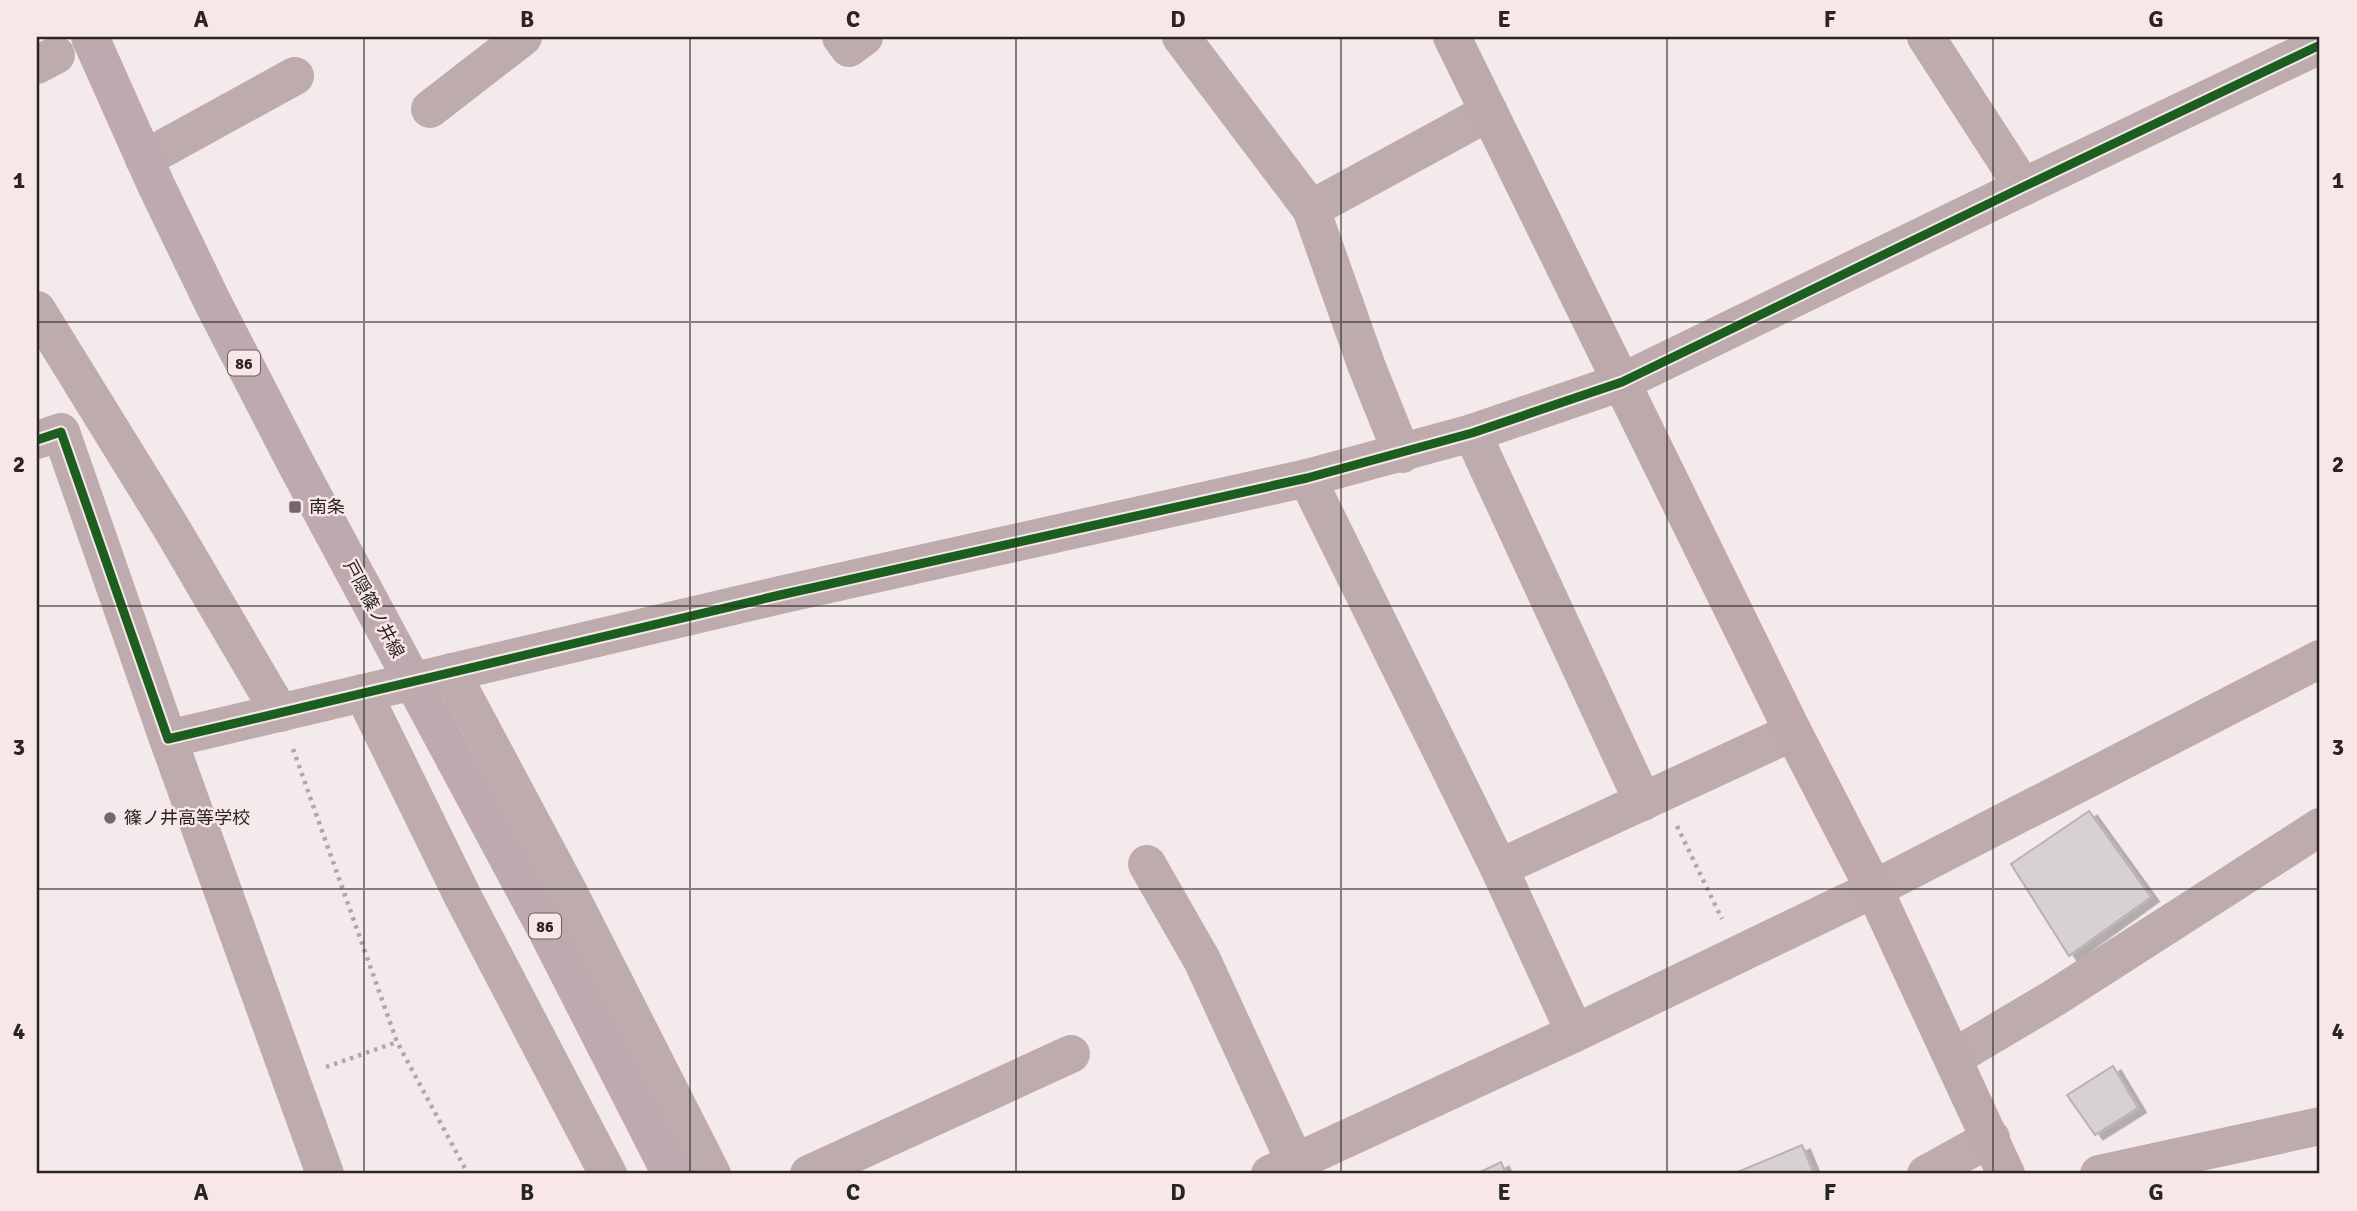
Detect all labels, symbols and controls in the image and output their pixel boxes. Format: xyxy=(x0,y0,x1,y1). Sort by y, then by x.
text: A xyxy=(194,5,209,34)
text: B xyxy=(520,5,534,34)
text: C xyxy=(846,5,860,34)
text: D xyxy=(1170,5,1186,34)
text: E xyxy=(1497,5,1511,34)
text: F xyxy=(1824,5,1836,34)
text: G xyxy=(2148,5,2164,34)
text: 1 xyxy=(13,166,25,195)
text: 1 xyxy=(2332,166,2344,195)
road number: 86 xyxy=(228,350,260,376)
text: 2 xyxy=(13,450,25,479)
text: 2 xyxy=(2332,450,2344,479)
place label: 南条 xyxy=(309,496,345,518)
marker: 南条 xyxy=(287,499,303,515)
street label: 戸隠篠ノ井線 xyxy=(339,556,409,662)
text: 3 xyxy=(13,733,25,762)
text: 3 xyxy=(2332,733,2344,762)
place label: 篠ノ井高等学校 xyxy=(124,807,250,829)
marker: 篠ノ井高等学校 xyxy=(102,810,118,826)
road number: 86 xyxy=(529,914,561,938)
text: 4 xyxy=(13,1017,25,1046)
text: 4 xyxy=(2332,1017,2344,1046)
text: A xyxy=(194,1178,209,1207)
text: B xyxy=(520,1178,534,1207)
text: C xyxy=(846,1178,860,1207)
text: D xyxy=(1170,1178,1186,1207)
text: E xyxy=(1497,1178,1511,1207)
text: F xyxy=(1824,1178,1836,1207)
text: G xyxy=(2148,1178,2164,1207)

